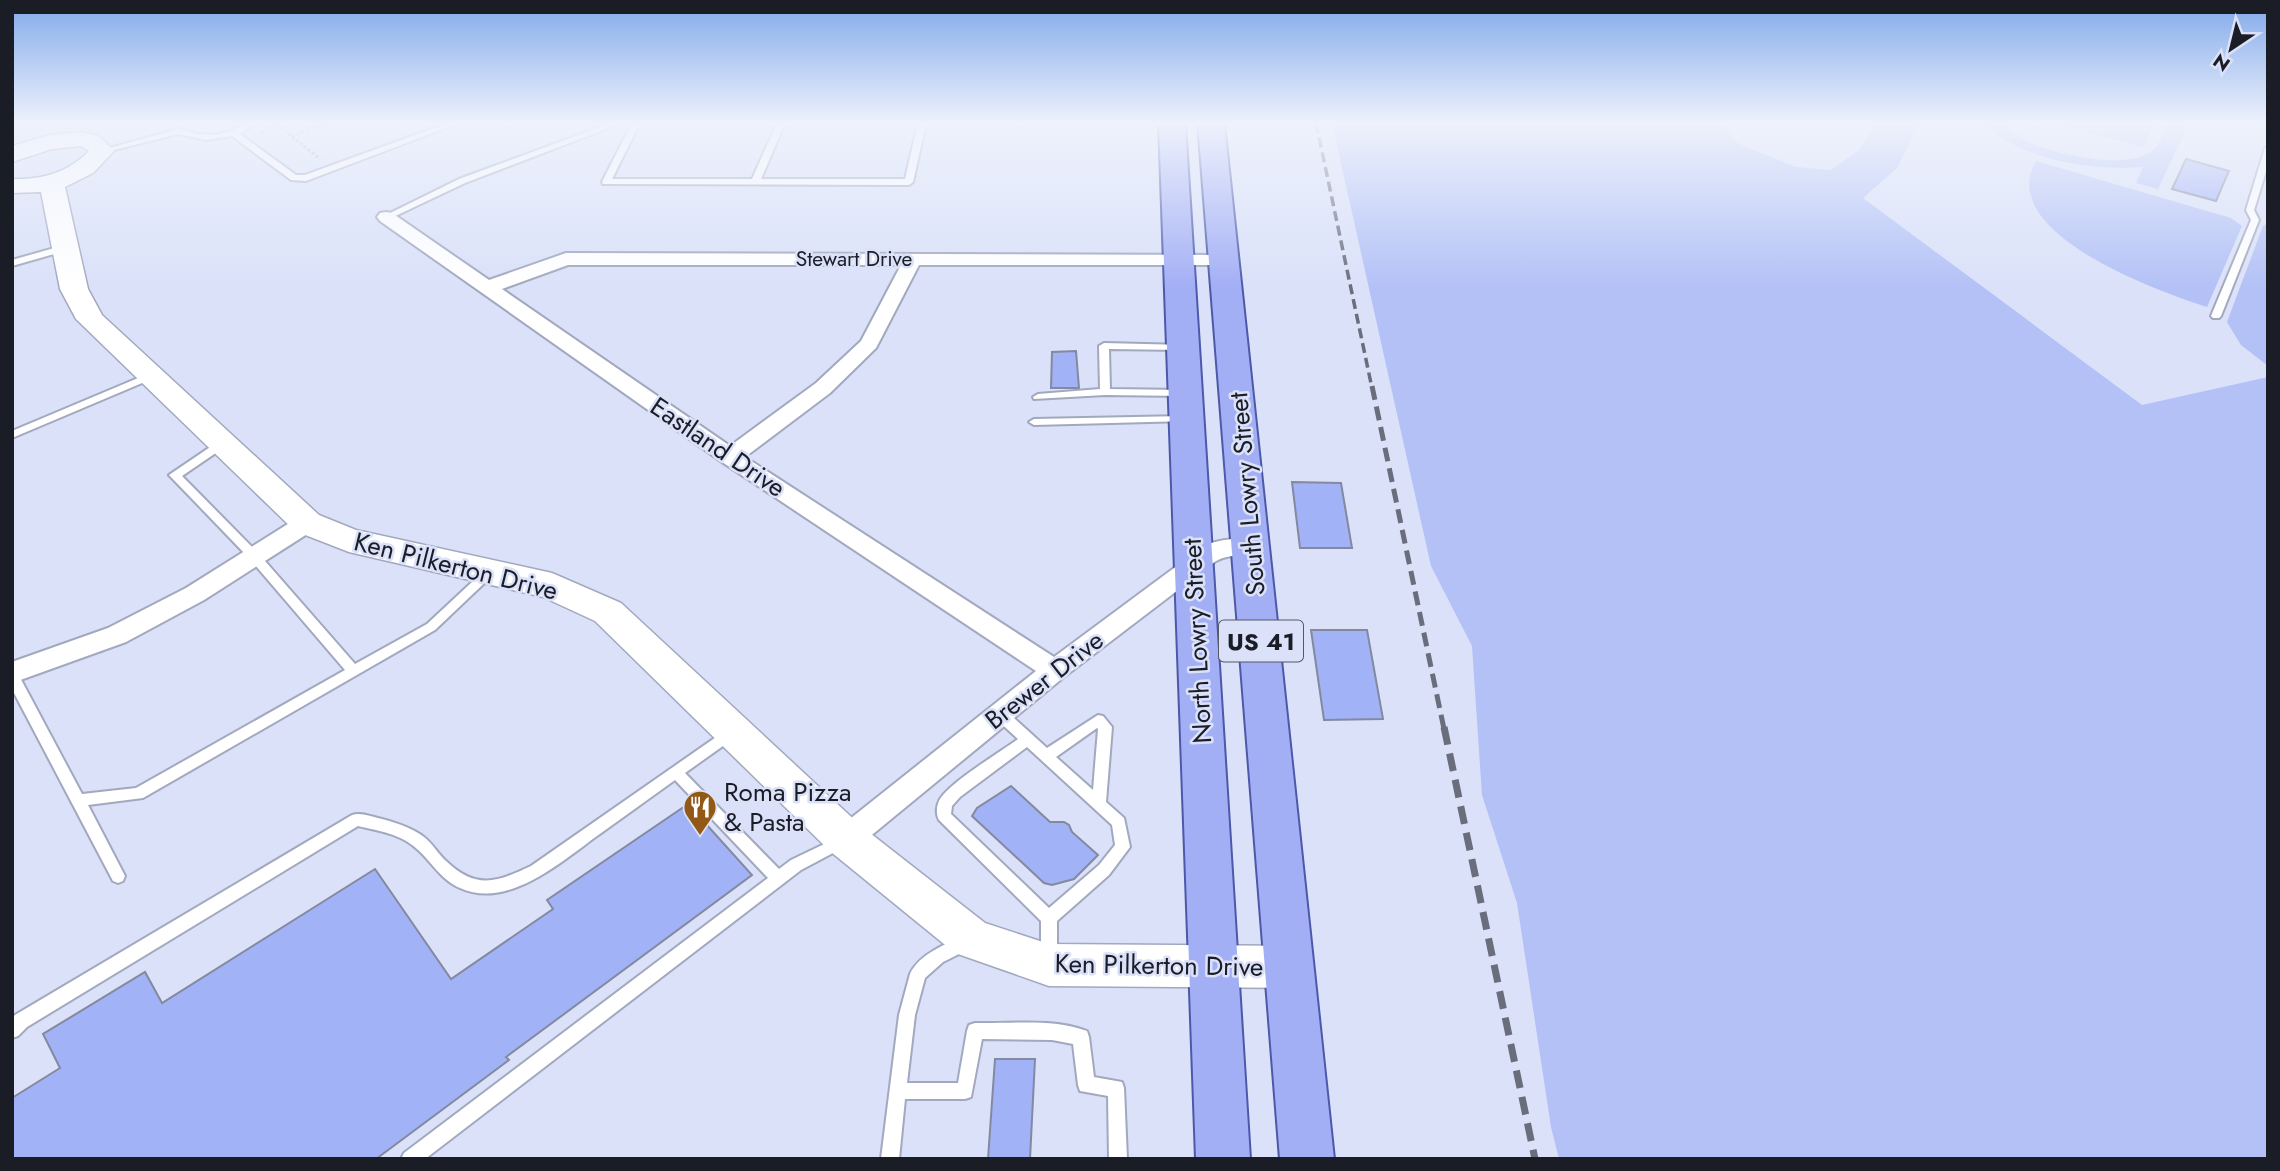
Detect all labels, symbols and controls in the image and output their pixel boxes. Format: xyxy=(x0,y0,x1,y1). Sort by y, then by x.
north arrow xyxy=(2196,14,2266,84)
text: N xyxy=(2208,47,2235,78)
street label: Stewart Drive xyxy=(796,244,913,274)
street label: Eastland Drive xyxy=(643,388,793,506)
street label: South Lowry Street xyxy=(1219,390,1275,597)
street label: Ken Pilkerton Drive xyxy=(350,522,562,610)
street label: North Lowry Street xyxy=(1173,537,1221,744)
road number: US 41 xyxy=(1219,620,1303,662)
street label: Brewer Drive xyxy=(977,622,1111,738)
place label: Roma Pizza & Pasta xyxy=(724,773,852,841)
restaurant icon: Roma Pizza & Pasta xyxy=(681,788,719,837)
street label: Ken Pilkerton Drive xyxy=(1054,944,1264,986)

